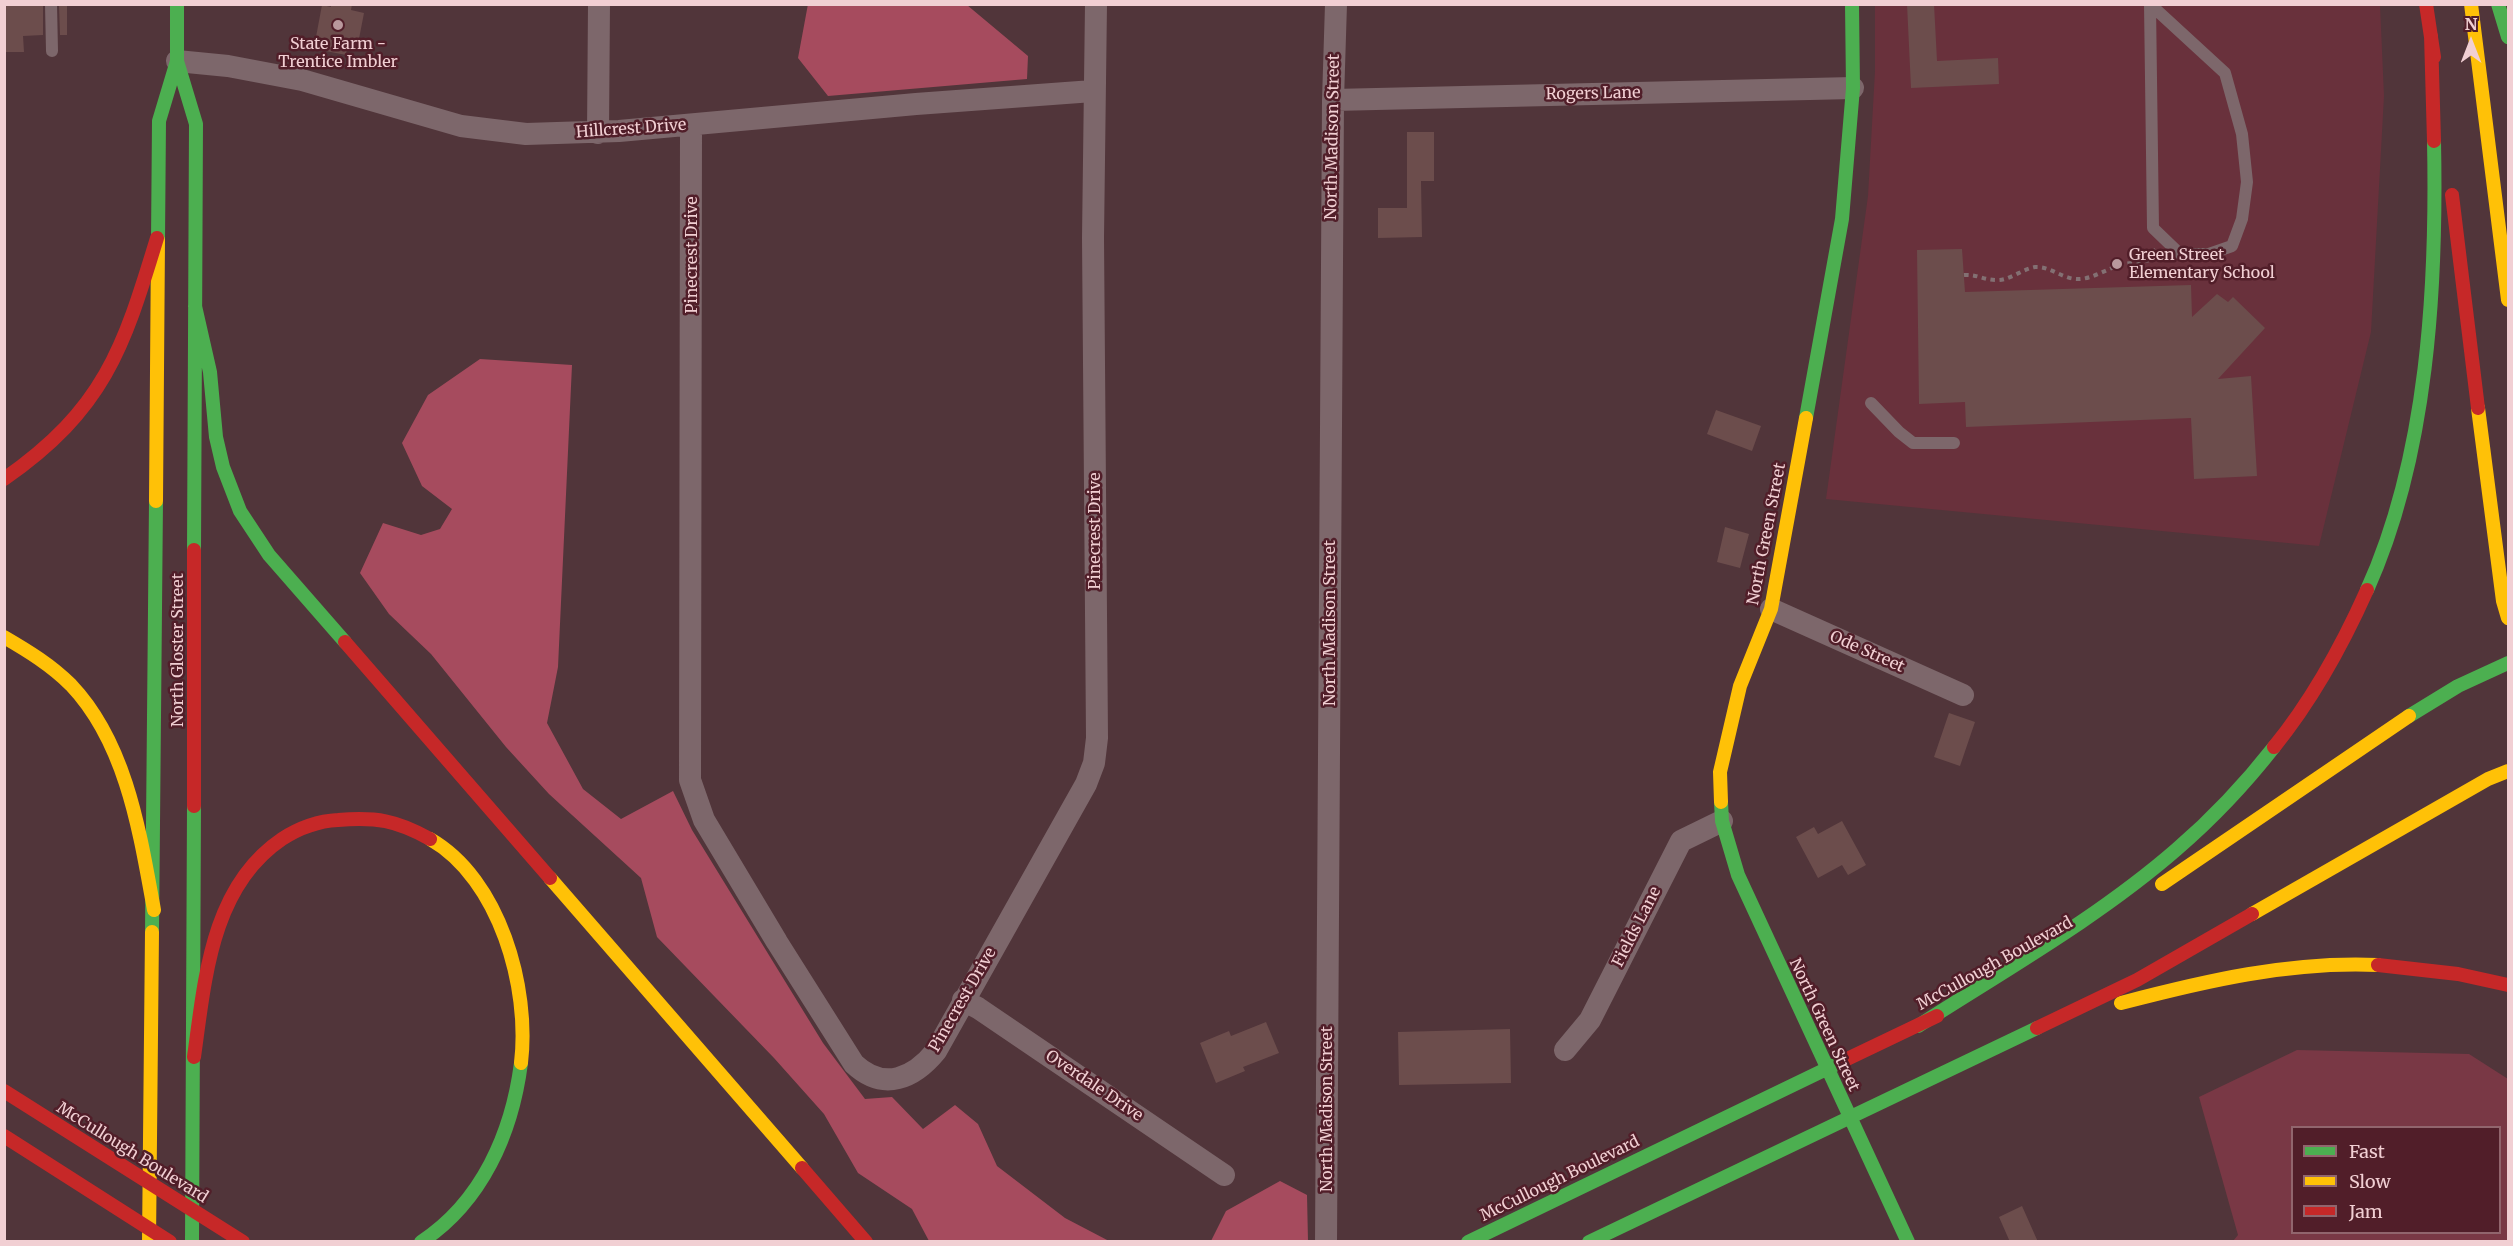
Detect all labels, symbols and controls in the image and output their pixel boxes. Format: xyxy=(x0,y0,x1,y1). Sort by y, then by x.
north arrow xyxy=(2441,12,2501,72)
text: N xyxy=(2465,14,2477,34)
marker: State Farm - Trentice Imbler xyxy=(331,18,345,32)
place label: State Farm - Trentice Imbler xyxy=(278,34,398,72)
street label: North Madison Street xyxy=(1322,54,1344,220)
street label: Rogers Lane xyxy=(1545,84,1641,104)
street label: Hillcrest Drive xyxy=(575,116,687,142)
street label: Pinecrest Drive xyxy=(682,196,702,314)
place label: Green Street Elementary School xyxy=(2129,245,2275,283)
marker: Green Street Elementary School xyxy=(2110,257,2124,271)
street label: North Green Street xyxy=(1744,461,1790,607)
street label: Pinecrest Drive xyxy=(1085,472,1105,590)
street label: North Madison Street xyxy=(1320,540,1340,706)
street label: North Gloster Street xyxy=(168,573,188,727)
street label: Ode Street xyxy=(1827,627,1907,677)
street label: Fields Lane xyxy=(1609,884,1665,970)
street label: McCullough Boulevard xyxy=(1914,913,2076,1015)
street label: Pinecrest Drive xyxy=(925,944,1001,1056)
street label: North Green Street xyxy=(1785,955,1863,1095)
street label: North Madison Street xyxy=(1317,1026,1337,1192)
street label: Overdale Drive xyxy=(1042,1046,1146,1126)
street label: McCullough Boulevard xyxy=(53,1099,211,1207)
legend xyxy=(2291,1126,2501,1234)
street label: McCullough Boulevard xyxy=(1477,1132,1643,1226)
text: Fast xyxy=(2349,1140,2385,1163)
text: Slow xyxy=(2349,1170,2391,1193)
text: Jam xyxy=(2349,1200,2383,1223)

